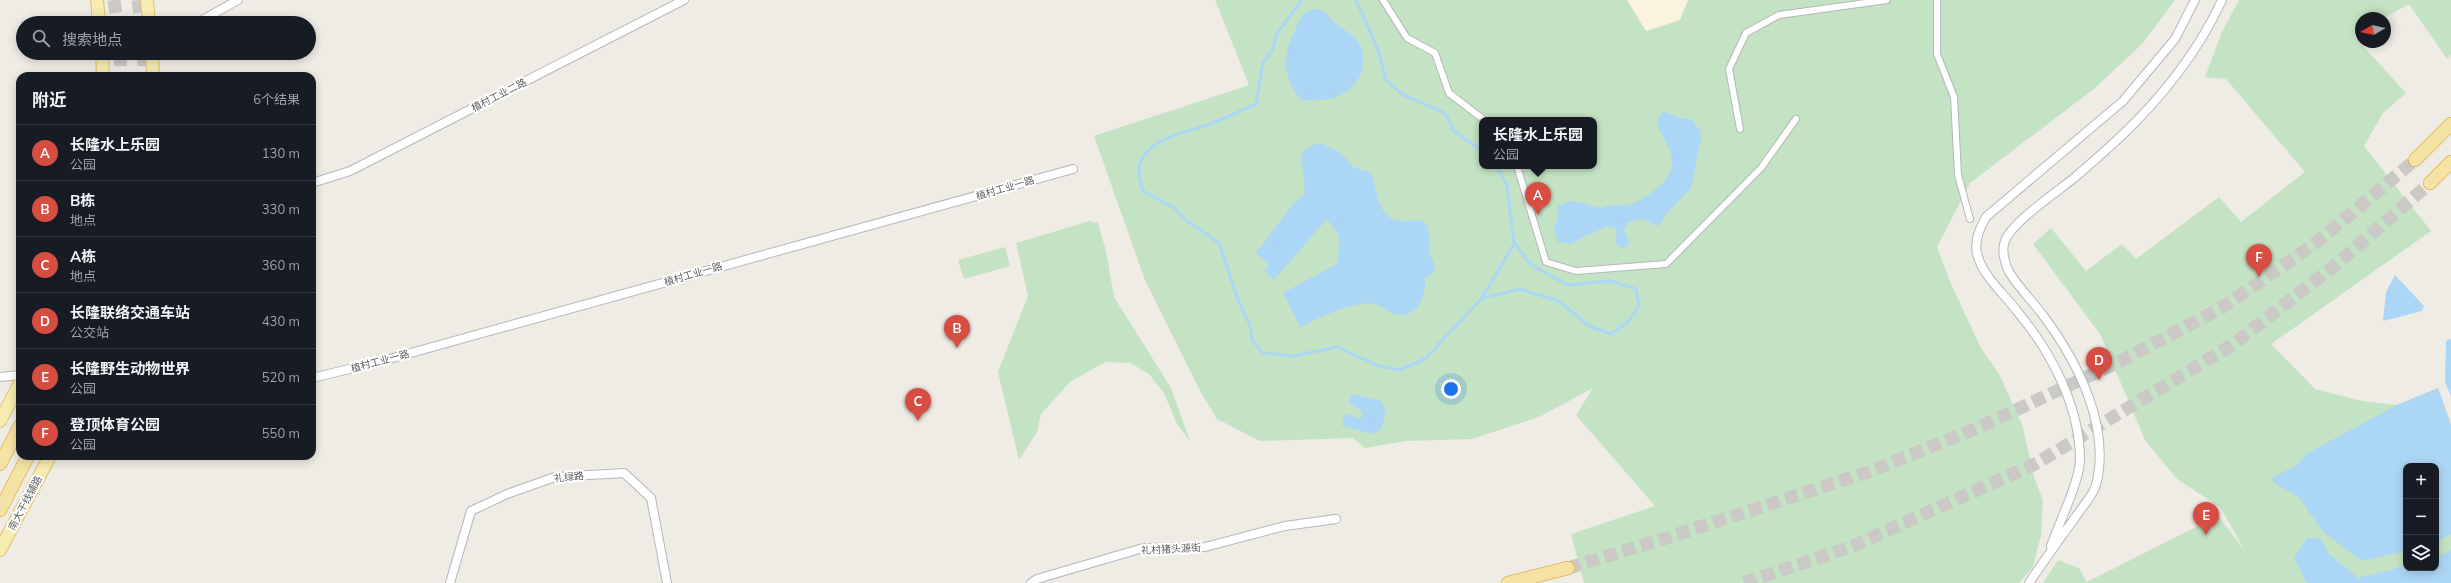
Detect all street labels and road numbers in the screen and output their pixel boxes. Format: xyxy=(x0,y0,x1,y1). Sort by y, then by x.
street label: 植村工业二路 xyxy=(469,76,529,114)
street label: 植村工业一路 xyxy=(974,173,1036,203)
street label: 植村工业一路 xyxy=(662,259,724,289)
street label: 植村工业一路 xyxy=(349,347,411,375)
street label: 礼绿路 xyxy=(553,469,585,485)
street label: 南大干线辅路 xyxy=(5,473,45,533)
street label: 礼村猪头源街 xyxy=(1141,541,1201,557)

